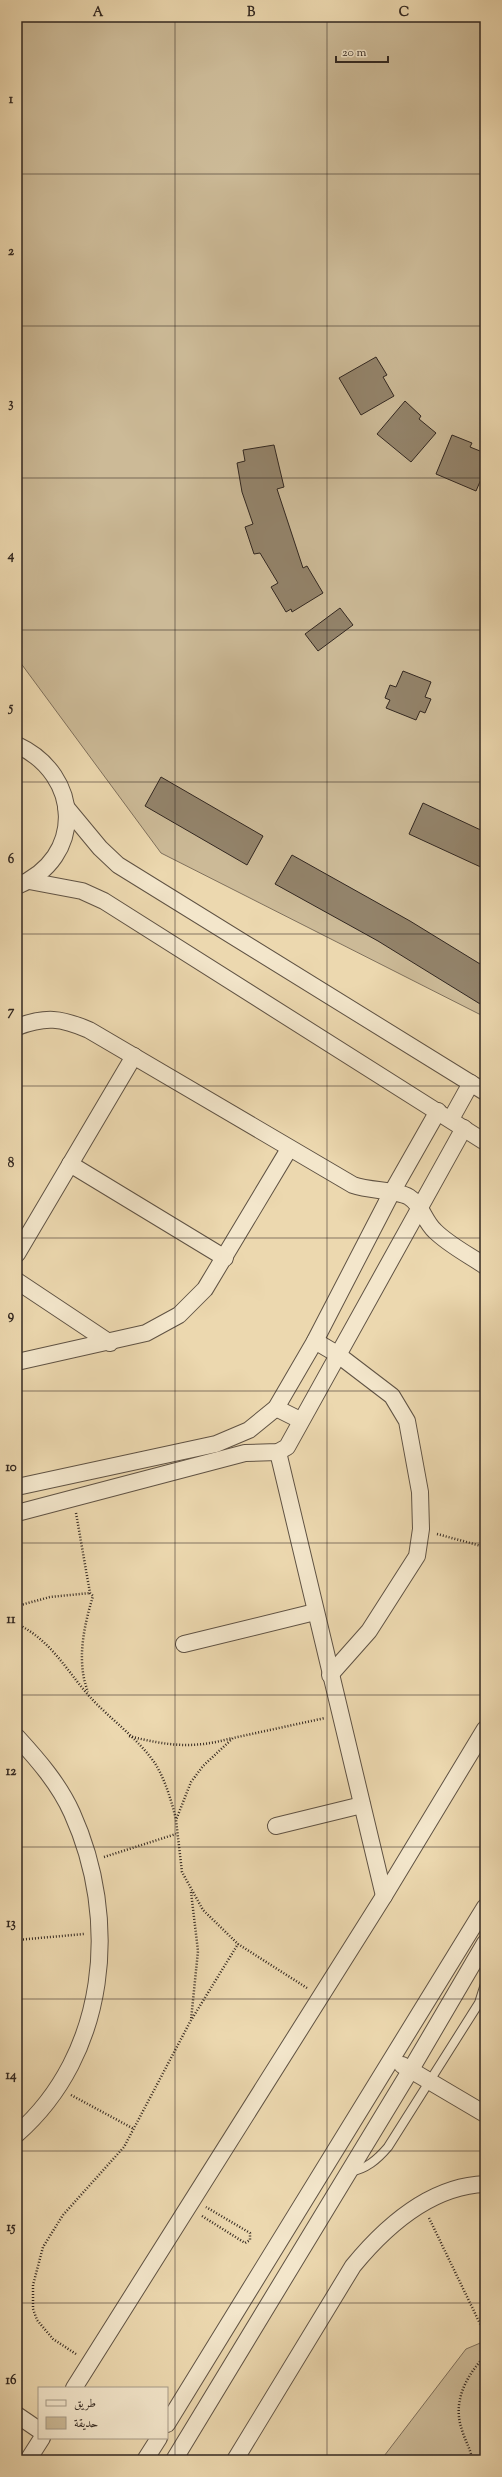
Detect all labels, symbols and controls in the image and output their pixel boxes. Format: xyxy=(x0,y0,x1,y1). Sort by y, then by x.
text: A xyxy=(93,4,104,22)
text: B xyxy=(247,4,256,22)
text: C xyxy=(399,4,409,22)
scale bar xyxy=(336,38,388,64)
text: 20 m xyxy=(342,44,367,62)
text: 1 xyxy=(9,91,14,109)
text: 2 xyxy=(8,243,15,261)
text: 3 xyxy=(8,395,14,413)
text: 4 xyxy=(7,547,15,565)
text: 5 xyxy=(8,699,14,717)
text: 6 xyxy=(8,851,15,869)
text: 7 xyxy=(8,1003,15,1021)
text: 8 xyxy=(8,1155,15,1173)
text: 9 xyxy=(8,1307,15,1325)
text: 10 xyxy=(5,1459,17,1477)
text: 11 xyxy=(7,1611,16,1629)
text: 12 xyxy=(6,1763,17,1781)
text: 13 xyxy=(6,1915,16,1933)
text: 14 xyxy=(6,2067,17,2085)
text: 15 xyxy=(7,2219,16,2237)
text: 16 xyxy=(6,2372,17,2390)
legend xyxy=(38,2387,168,2439)
text: طريق xyxy=(74,2395,96,2413)
text: حديقة xyxy=(74,2415,98,2433)

